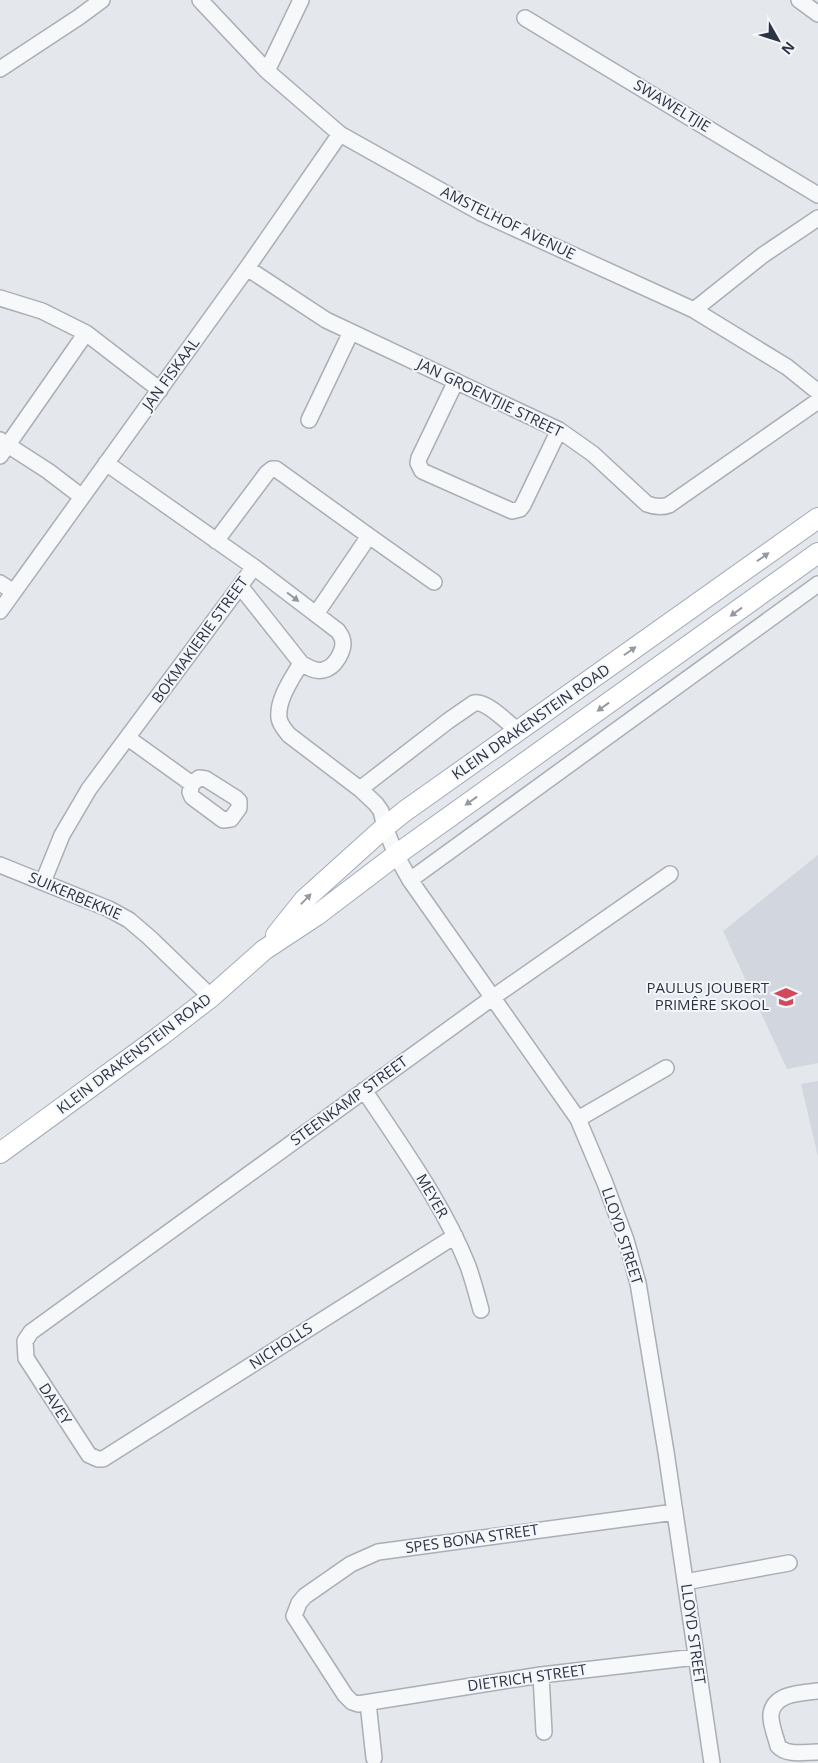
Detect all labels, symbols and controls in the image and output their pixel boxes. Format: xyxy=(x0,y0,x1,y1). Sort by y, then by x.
north arrow xyxy=(753,15,803,65)
text: N xyxy=(778,38,799,59)
street label: SWAWELTJIE xyxy=(630,74,715,136)
street label: AMSTELHOF AVENUE xyxy=(438,181,579,263)
street label: JAN FISKAAL xyxy=(136,333,203,415)
street label: JAN GROENTJIE STREET xyxy=(413,352,567,441)
one-way arrow xyxy=(756,552,770,562)
street label: BOKMAKIERIE STREET xyxy=(147,572,252,707)
one-way arrow xyxy=(286,592,300,602)
one-way arrow xyxy=(729,607,743,617)
one-way arrow xyxy=(624,646,637,656)
street label: KLEIN DRAKENSTEIN ROAD xyxy=(447,659,613,783)
one-way arrow xyxy=(597,702,610,712)
one-way arrow xyxy=(464,796,478,806)
street label: SUIKERBEKKIE xyxy=(26,867,125,924)
one-way arrow xyxy=(300,893,312,905)
place label: PAULUS JOUBERT PRIMÊRE SKOOL xyxy=(646,977,770,1014)
school or university icon: PAULUS JOUBERT PRIMÊRE SKOOL xyxy=(773,984,799,1010)
street label: KLEIN DRAKENSTEIN ROAD xyxy=(52,988,215,1118)
street label: STEENKAMP STREET xyxy=(286,1050,412,1149)
street label: MEYER xyxy=(412,1170,454,1222)
street label: LLOYD STREET xyxy=(598,1184,648,1288)
street label: NICHOLLS xyxy=(245,1317,316,1373)
street label: DAVEY xyxy=(35,1379,77,1429)
street label: SPES BONA STREET xyxy=(404,1519,541,1557)
street label: LLOYD STREET xyxy=(677,1582,711,1686)
street label: DIETRICH STREET xyxy=(466,1659,588,1695)

